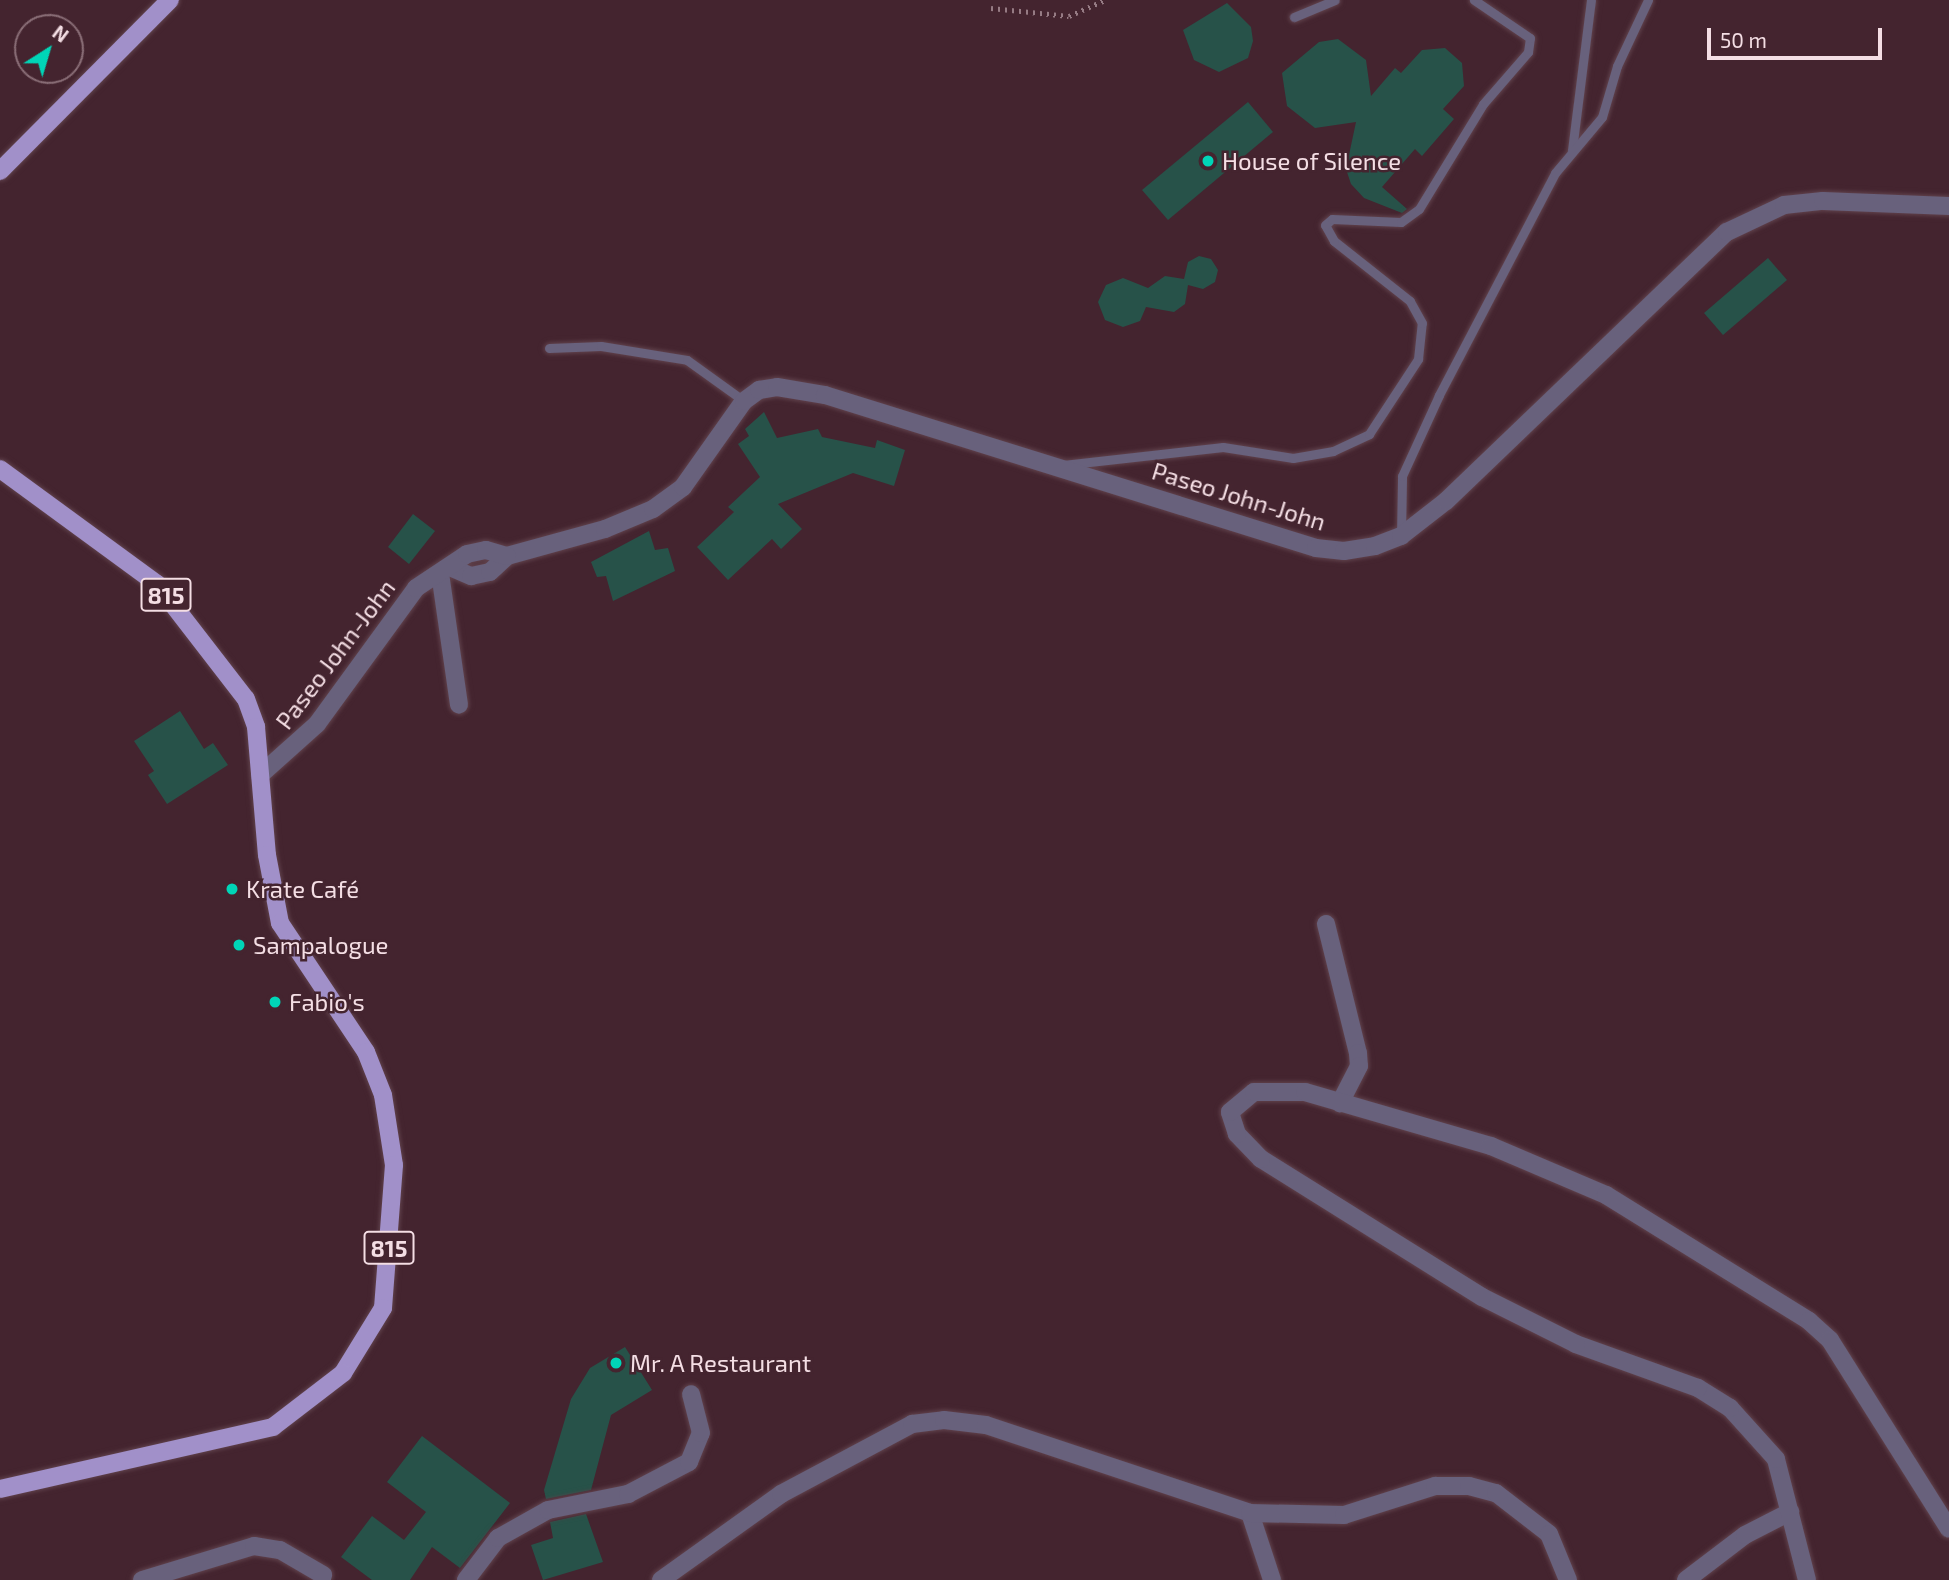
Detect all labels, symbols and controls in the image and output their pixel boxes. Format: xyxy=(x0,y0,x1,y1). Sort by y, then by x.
north arrow xyxy=(14,14,84,84)
scale bar xyxy=(1711,14,1886,58)
text: N xyxy=(48,20,73,47)
text: 50 m xyxy=(1720,27,1767,52)
place label: House of Silence xyxy=(1222,147,1402,175)
marker: House of Silence xyxy=(1200,153,1216,169)
street label: Paseo John-John xyxy=(1148,456,1330,536)
street label: Paseo John-John xyxy=(269,573,401,735)
road number: 815 xyxy=(140,576,192,614)
place label: Krate Café xyxy=(246,875,359,903)
marker: Krate Café xyxy=(224,881,240,897)
place label: Sampalogue xyxy=(253,931,388,959)
marker: Sampalogue xyxy=(231,937,247,953)
place label: Fabio's xyxy=(289,988,365,1016)
marker: Fabio's xyxy=(267,994,283,1010)
road number: 815 xyxy=(363,1228,415,1268)
place label: Mr. A Restaurant xyxy=(630,1349,812,1377)
marker: Mr. A Restaurant xyxy=(608,1355,624,1371)

